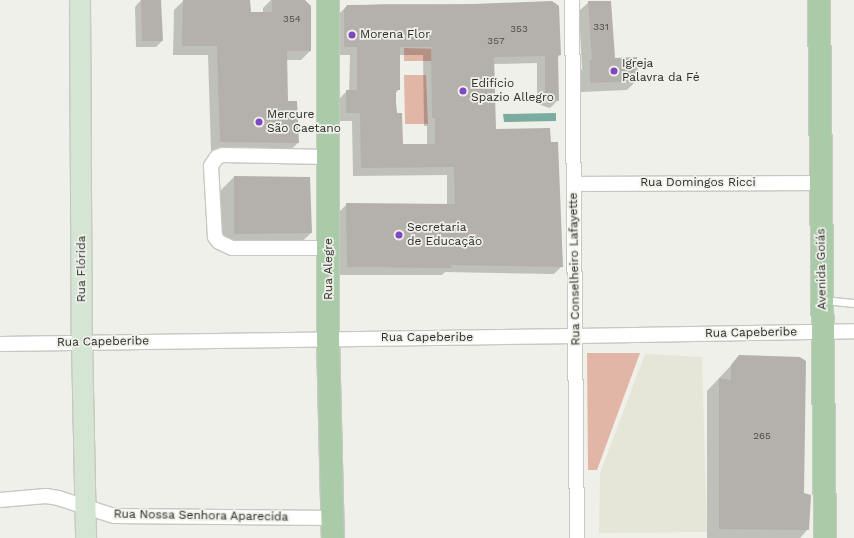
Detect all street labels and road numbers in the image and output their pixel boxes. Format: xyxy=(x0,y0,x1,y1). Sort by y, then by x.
street label: Rua Domingos Ricci xyxy=(640,176,756,190)
street label: Rua Conselheiro Lafayette xyxy=(566,192,584,346)
street label: Avenida Goiás xyxy=(814,228,830,310)
street label: Rua Flórida xyxy=(75,236,89,302)
street label: Rua Alegre xyxy=(322,238,336,300)
street label: Rua Capeberibe xyxy=(705,325,797,341)
street label: Rua Capeberibe xyxy=(381,331,473,345)
street label: Rua Capeberibe xyxy=(57,334,149,350)
street label: Rua Nossa Senhora Aparecida xyxy=(113,507,289,525)

